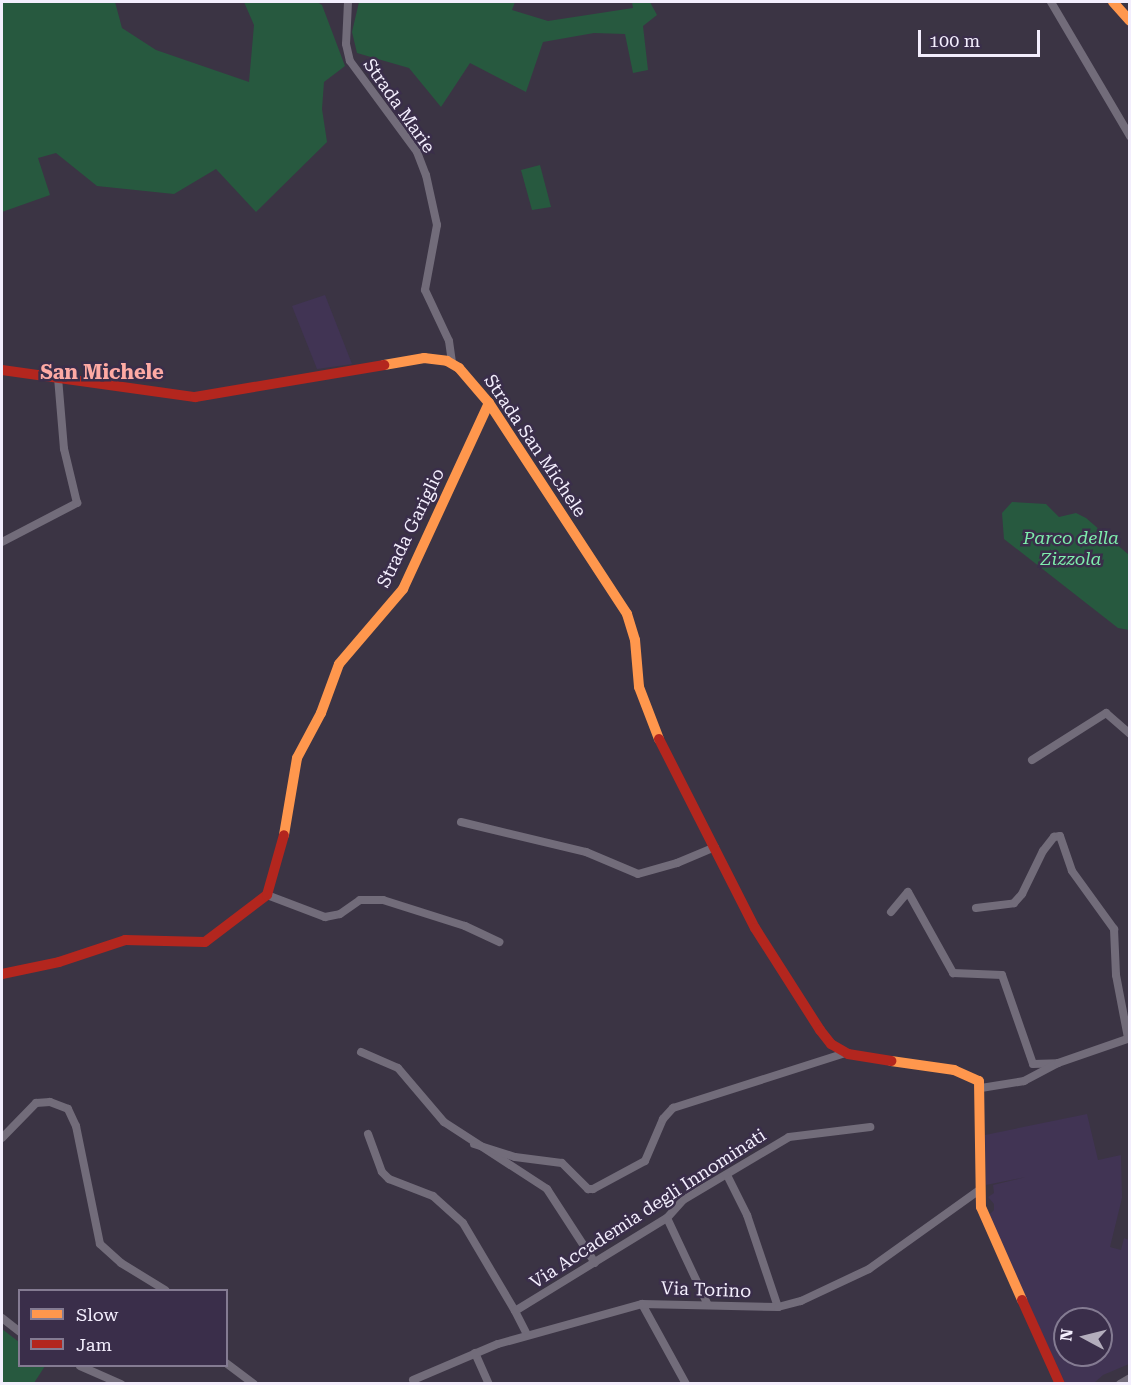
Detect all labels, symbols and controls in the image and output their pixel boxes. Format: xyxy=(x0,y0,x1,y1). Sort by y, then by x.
scale bar xyxy=(921,18,1042,56)
text: 100 m xyxy=(929,30,980,51)
street label: Strada Marie xyxy=(359,55,439,157)
district label: San Michele xyxy=(40,360,164,384)
street label: Strada San Michele xyxy=(479,371,591,521)
street label: Strada Gariglio xyxy=(373,465,449,591)
park label: Parco della Zizzola xyxy=(1023,528,1119,570)
street label: Via Accademia degli Innominati xyxy=(526,1124,770,1294)
street label: Via Torino xyxy=(660,1278,752,1302)
legend xyxy=(18,1289,228,1367)
text: Slow xyxy=(76,1304,118,1325)
north arrow xyxy=(1053,1307,1113,1367)
text: N xyxy=(1056,1328,1077,1342)
text: Jam xyxy=(76,1334,112,1355)

